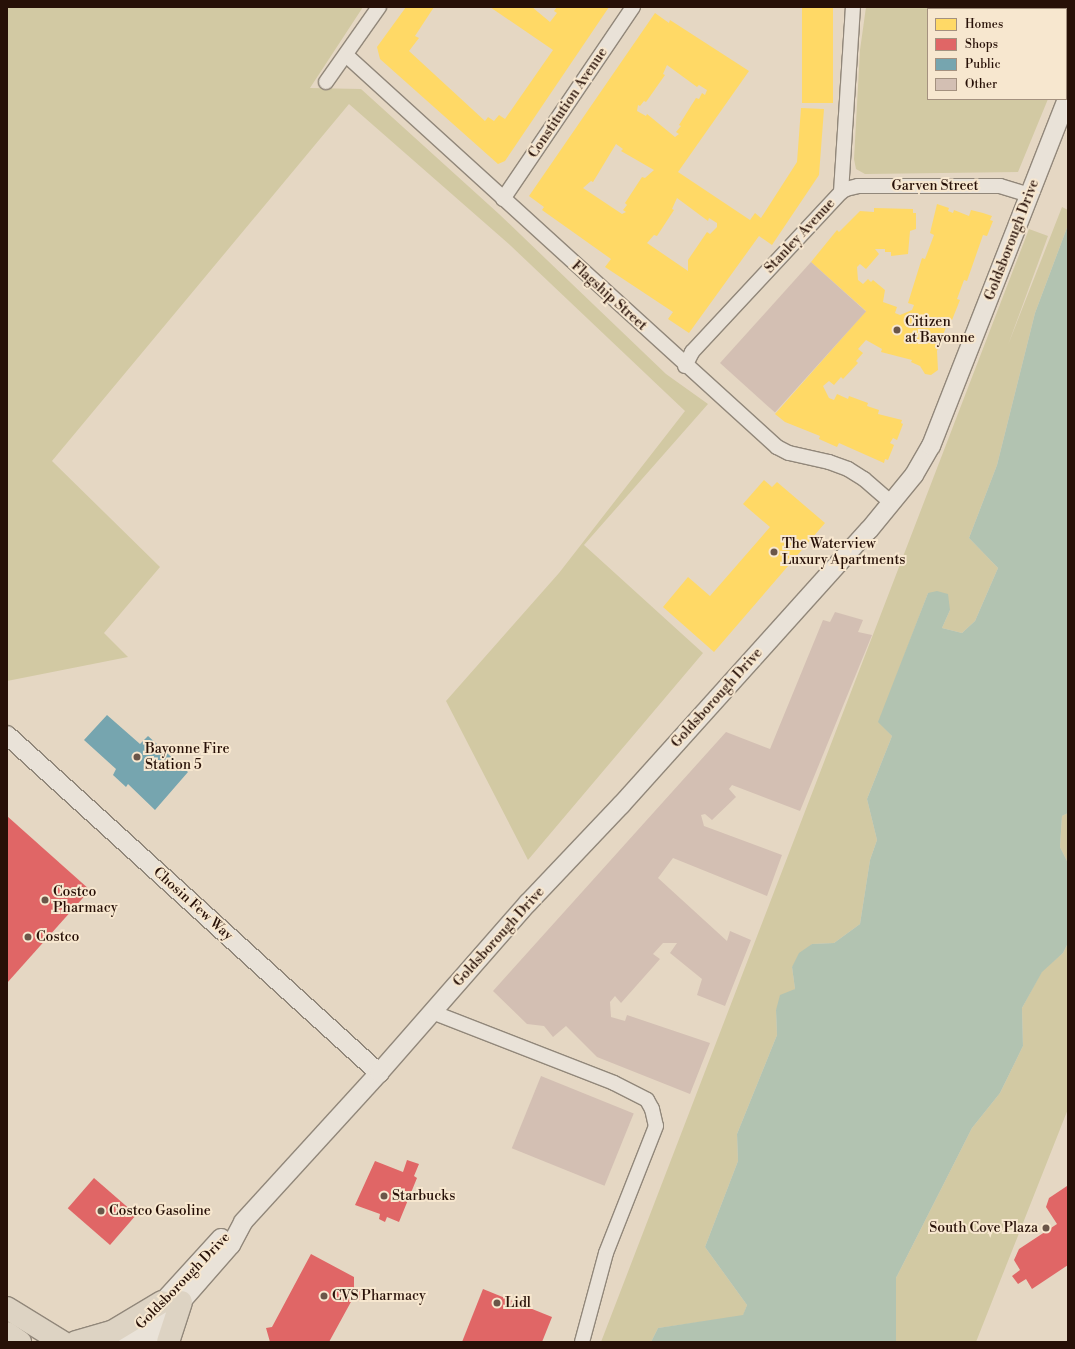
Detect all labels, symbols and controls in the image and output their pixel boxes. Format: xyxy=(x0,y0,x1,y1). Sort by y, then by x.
legend xyxy=(927,8,1067,100)
text: Homes xyxy=(965,17,1003,32)
text: Shops xyxy=(965,37,998,52)
street label: Constitution Avenue xyxy=(525,45,611,161)
text: Public xyxy=(965,57,1001,72)
text: Other xyxy=(965,77,997,92)
street label: Goldsborough Drive xyxy=(981,177,1043,303)
street label: Garven Street xyxy=(891,178,979,194)
street label: Stanley Avenue xyxy=(761,195,839,277)
street label: Flagship Street xyxy=(568,258,650,334)
place label: Citizen at Bayonne xyxy=(905,314,975,346)
marker: Citizen at Bayonne xyxy=(892,325,902,335)
place label: The Waterview Luxury Apartments xyxy=(782,536,905,568)
marker: The Waterview Luxury Apartments xyxy=(769,547,779,557)
street label: Goldsborough Drive xyxy=(668,645,766,751)
place label: Bayonne Fire Station 5 xyxy=(145,741,230,774)
marker: Bayonne Fire Station 5 xyxy=(132,752,142,762)
street label: Chosin Few Way xyxy=(150,864,236,944)
place label: Costco Pharmacy xyxy=(53,884,118,916)
street label: Goldsborough Drive xyxy=(450,884,548,990)
marker: Costco Pharmacy xyxy=(40,895,50,905)
place label: Costco xyxy=(36,929,79,945)
marker: Costco xyxy=(23,932,33,942)
place label: Starbucks xyxy=(392,1188,455,1204)
marker: Starbucks xyxy=(379,1191,389,1201)
place label: Costco Gasoline xyxy=(109,1203,211,1219)
marker: Costco Gasoline xyxy=(96,1206,106,1216)
place label: South Cove Plaza xyxy=(929,1220,1038,1236)
marker: South Cove Plaza xyxy=(1041,1223,1051,1233)
street label: Goldsborough Drive xyxy=(132,1229,234,1333)
place label: CVS Pharmacy xyxy=(332,1288,426,1304)
marker: CVS Pharmacy xyxy=(319,1291,329,1301)
place label: Lidl xyxy=(505,1295,531,1311)
marker: Lidl xyxy=(492,1298,502,1308)

